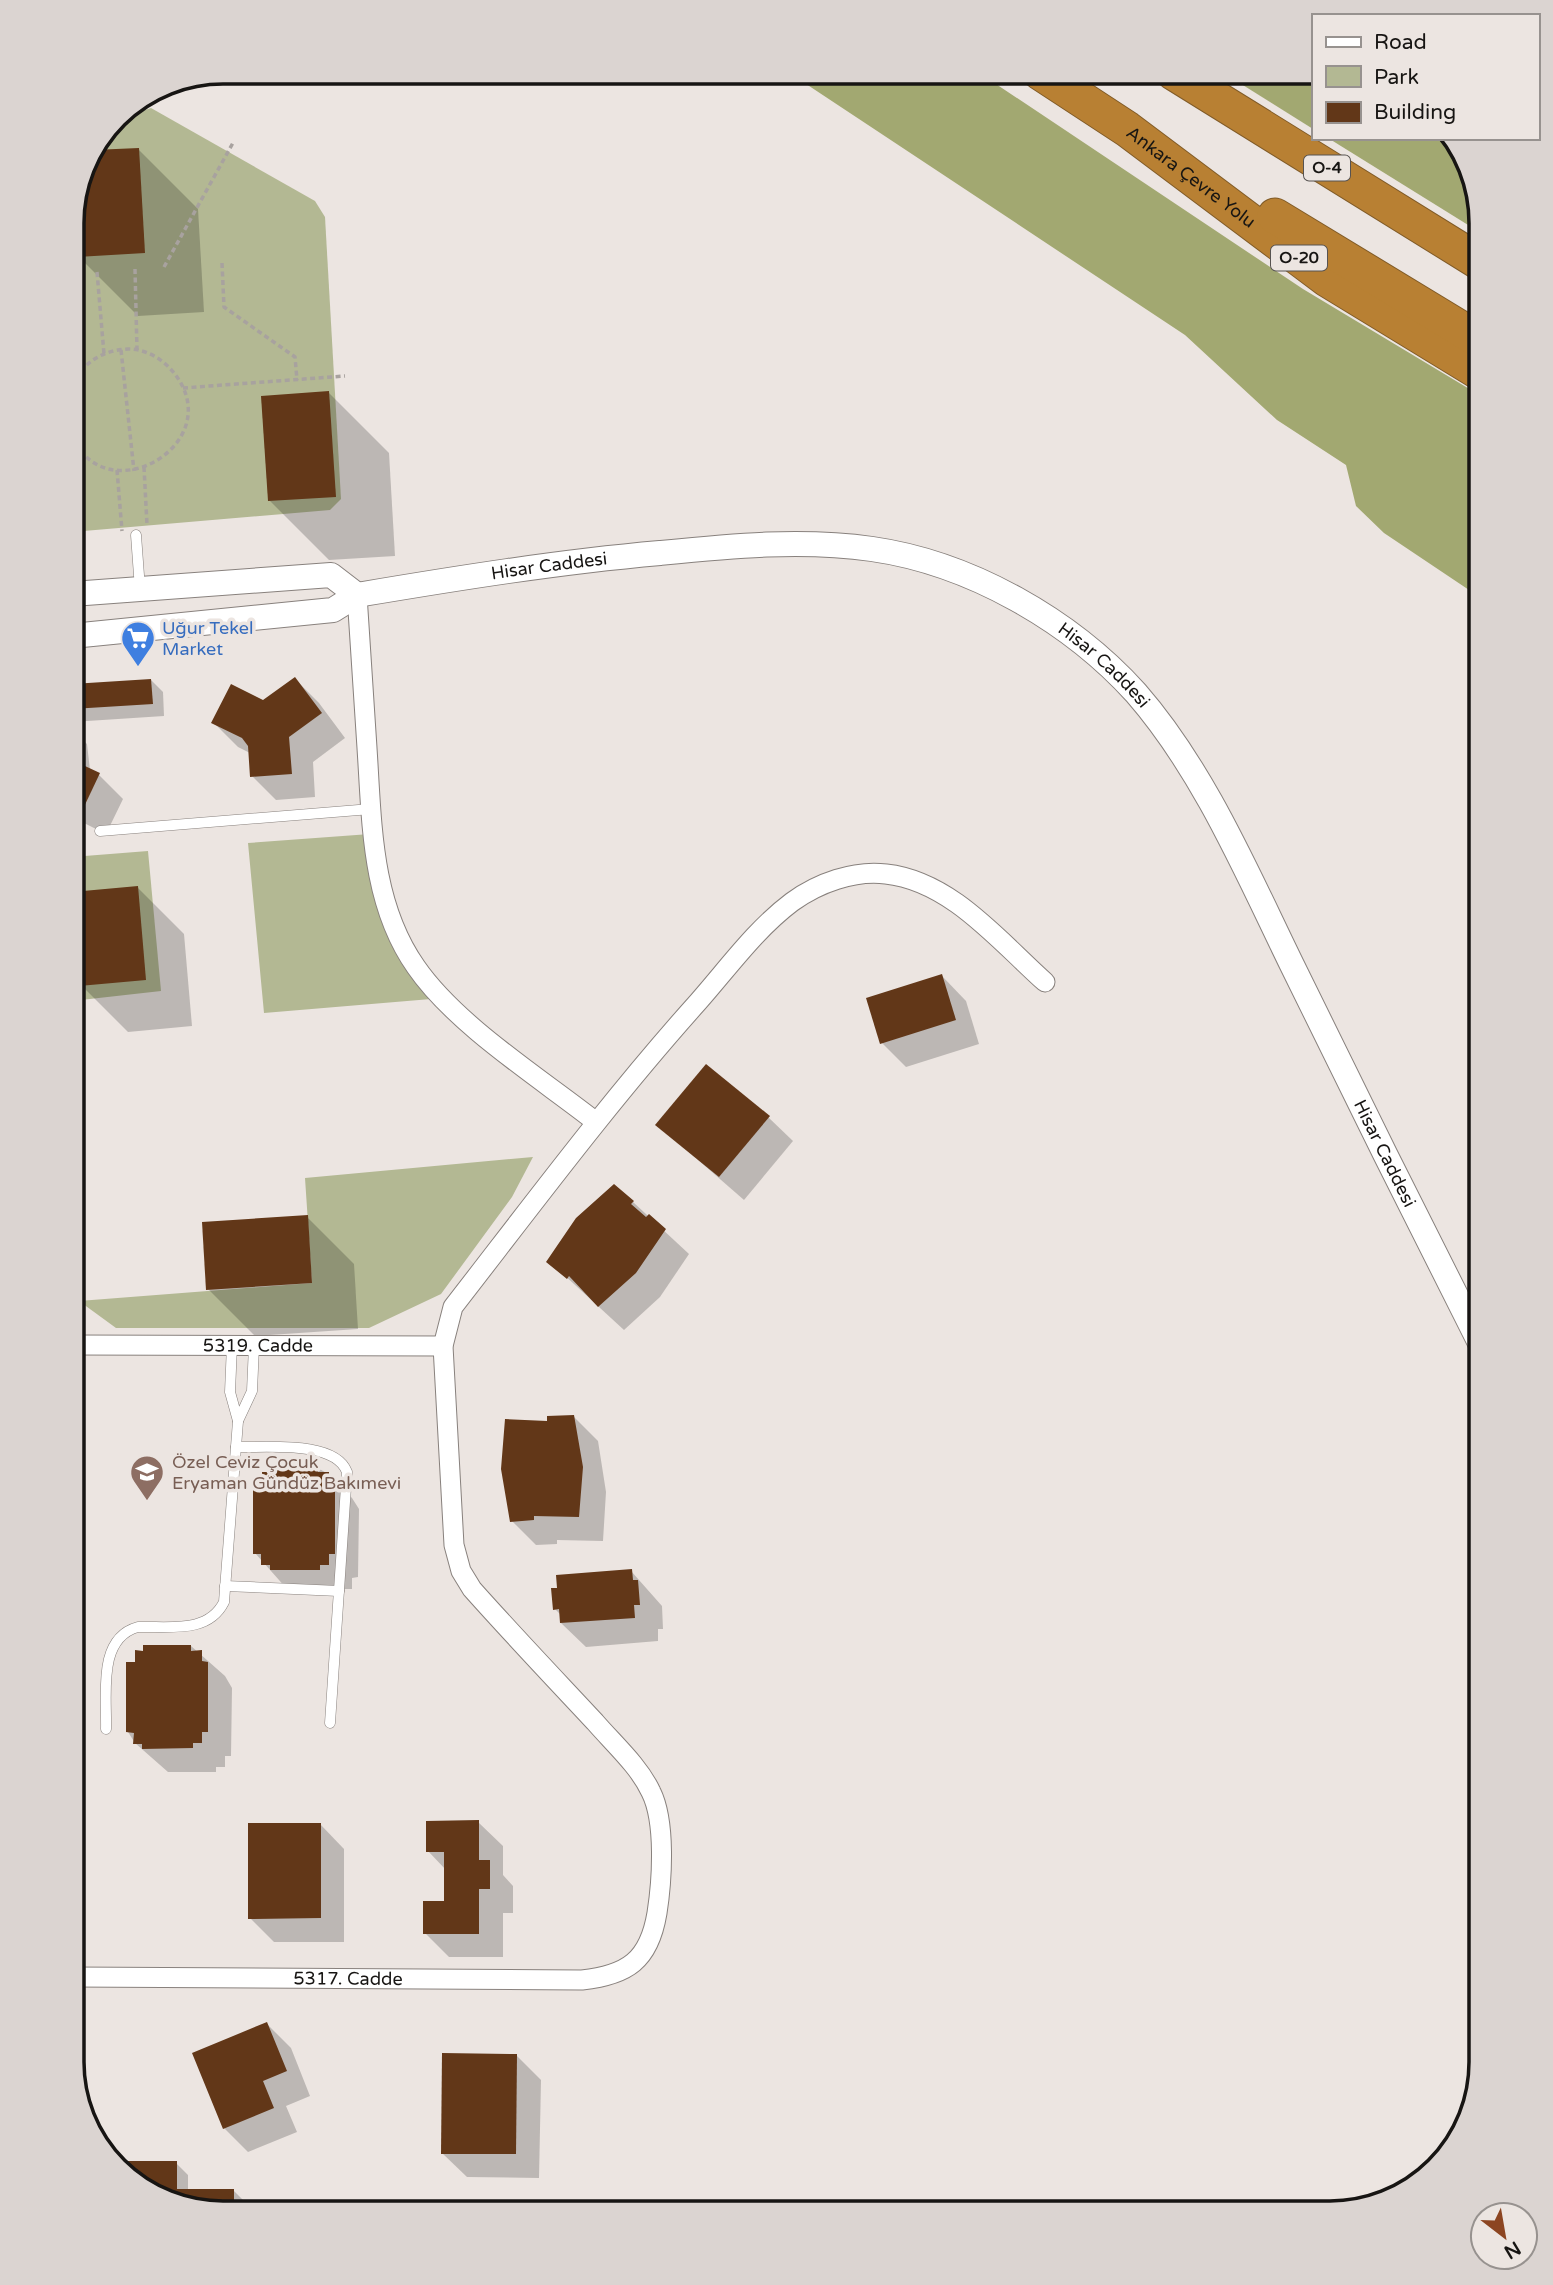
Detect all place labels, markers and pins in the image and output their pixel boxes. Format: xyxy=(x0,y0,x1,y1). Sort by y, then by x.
place label: Uğur Tekel Market xyxy=(162,617,254,660)
supermarket icon: Uğur Tekel Market xyxy=(119,619,157,668)
place label: Özel Ceviz Çocuk Eryaman Gündüz Bakımevi xyxy=(172,1451,401,1494)
school or university icon: Özel Ceviz Çocuk Eryaman Gündüz Bakımevi xyxy=(128,1453,166,1502)

